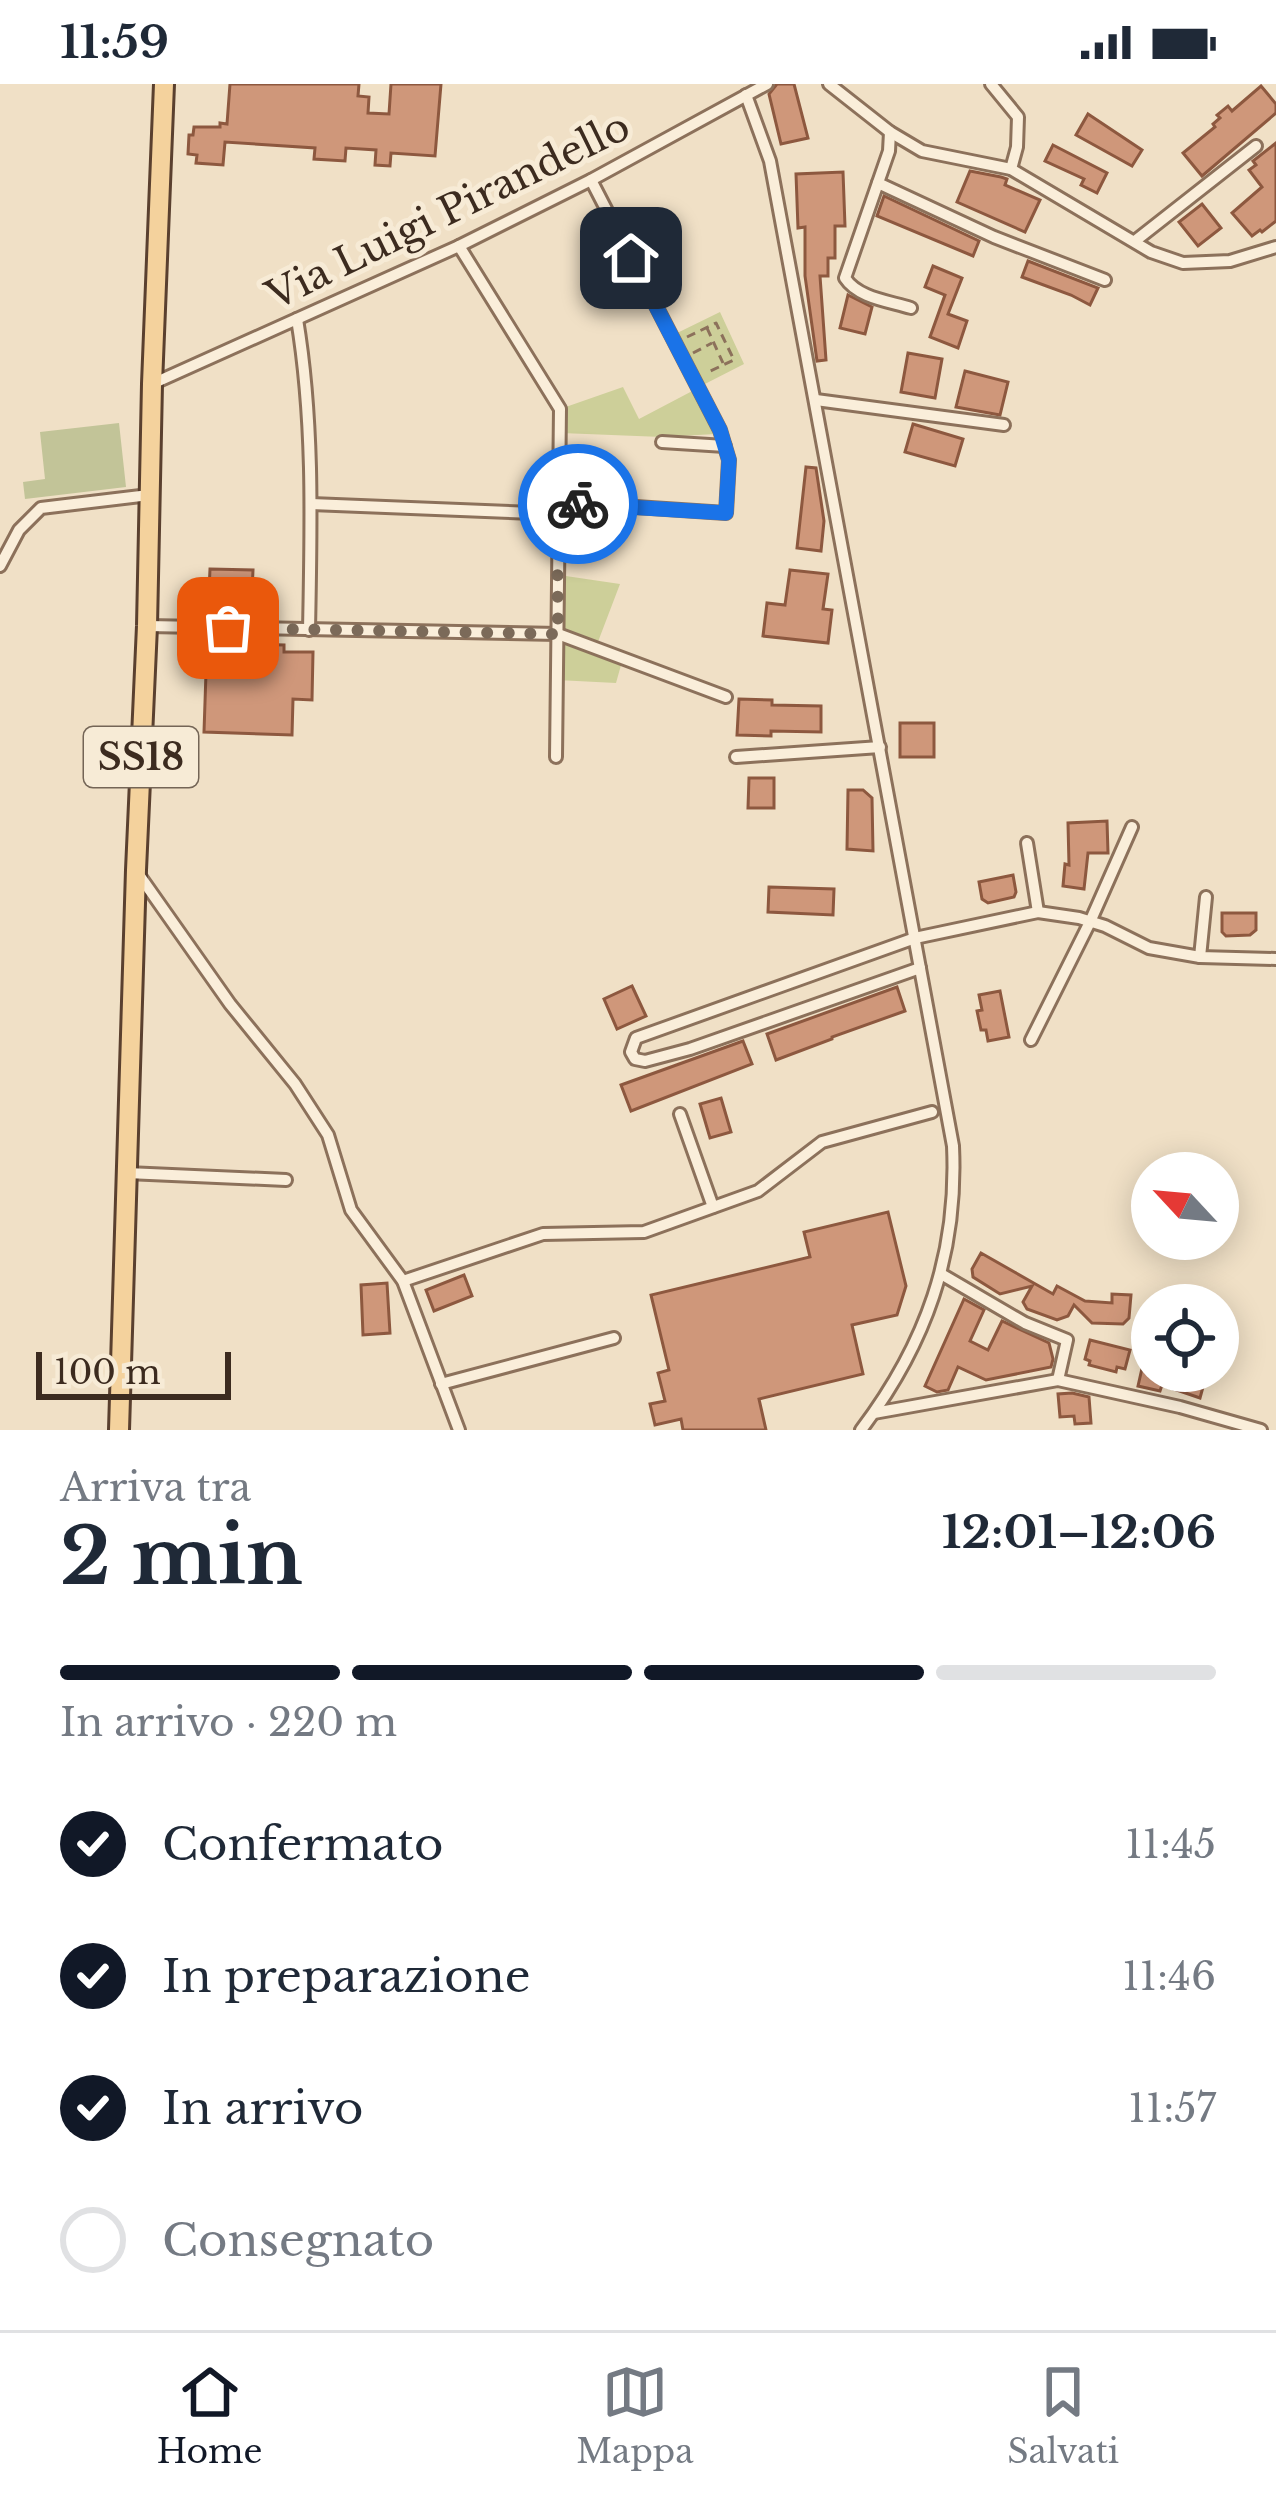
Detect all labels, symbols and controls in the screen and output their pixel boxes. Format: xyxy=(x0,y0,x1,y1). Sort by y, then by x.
text: 11:59 xyxy=(60,14,169,70)
street label: Via Luigi Pirandello xyxy=(257,102,638,321)
pin xyxy=(580,207,682,309)
icon: home xyxy=(598,225,664,291)
courier xyxy=(518,444,638,564)
icon: bike xyxy=(545,471,611,537)
pin xyxy=(177,577,279,679)
icon: bag xyxy=(195,595,261,661)
road number: SS18 xyxy=(84,727,198,787)
north arrow xyxy=(1131,1152,1239,1260)
map controls xyxy=(1131,1152,1239,1392)
button: locate xyxy=(1131,1284,1239,1392)
scale bar xyxy=(36,1346,231,1399)
text: 100 m xyxy=(54,1352,161,1393)
text: Arriva tra xyxy=(60,1463,251,1512)
text: 12:01–12:06 xyxy=(942,1504,1216,1560)
text: 2 min xyxy=(60,1508,303,1605)
text: In arrivo · 220 m xyxy=(60,1698,397,1747)
icon: check xyxy=(60,1811,126,1877)
text: Confermato xyxy=(162,1816,443,1872)
text: 11:45 xyxy=(1125,1820,1216,1869)
icon: check xyxy=(60,1943,126,2009)
text: In preparazione xyxy=(162,1948,530,2004)
text: 11:46 xyxy=(1122,1952,1216,2001)
icon: check xyxy=(60,2075,126,2141)
text: In arrivo xyxy=(162,2080,363,2136)
text: 11:57 xyxy=(1128,2084,1216,2133)
text: Consegnato xyxy=(162,2212,434,2268)
tab: Home xyxy=(157,2359,262,2472)
tab: Mappa xyxy=(576,2359,693,2472)
tab: Salvati xyxy=(1007,2359,1119,2472)

